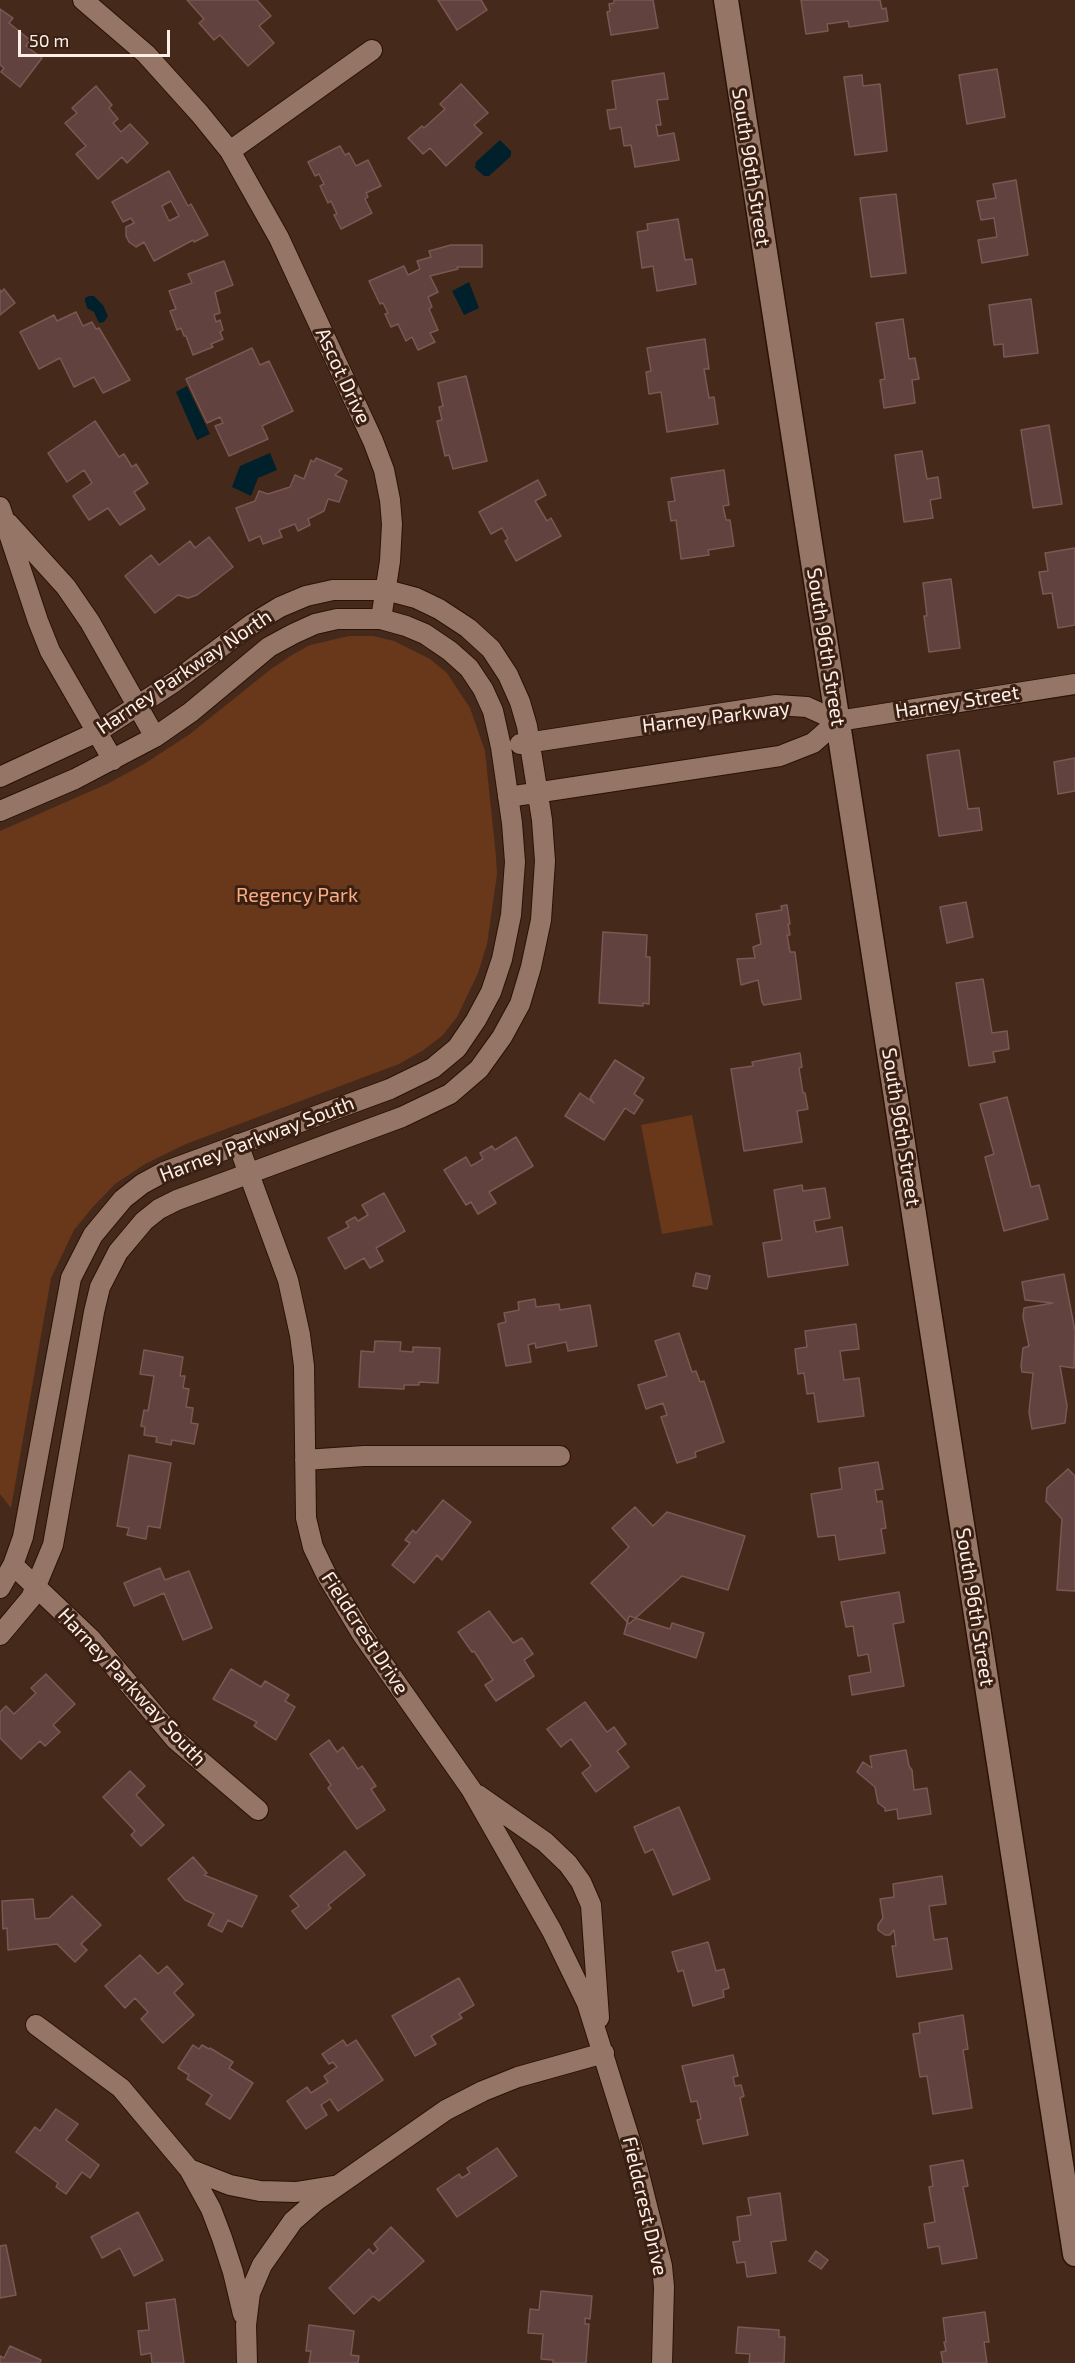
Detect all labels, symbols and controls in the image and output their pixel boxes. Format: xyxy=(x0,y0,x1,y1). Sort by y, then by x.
scale bar xyxy=(21,18,172,56)
text: 50 m xyxy=(29,29,69,51)
street label: South 96th Street xyxy=(727,86,775,248)
street label: Ascot Drive xyxy=(310,324,376,428)
street label: South 96th Street xyxy=(802,566,850,728)
street label: Harney Parkway North xyxy=(92,605,276,739)
street label: Harney Street xyxy=(893,680,1021,724)
street label: Harney Parkway xyxy=(641,696,791,738)
park label: Regency Park xyxy=(236,883,358,907)
street label: South 96th Street xyxy=(877,1046,925,1208)
street label: Harney Parkway South xyxy=(156,1091,358,1187)
street label: South 96th Street xyxy=(951,1526,999,1688)
street label: Fieldcrest Drive xyxy=(316,1567,414,1699)
street label: Harney Parkway South xyxy=(53,1603,211,1771)
street label: Fieldcrest Drive xyxy=(617,2134,673,2278)

